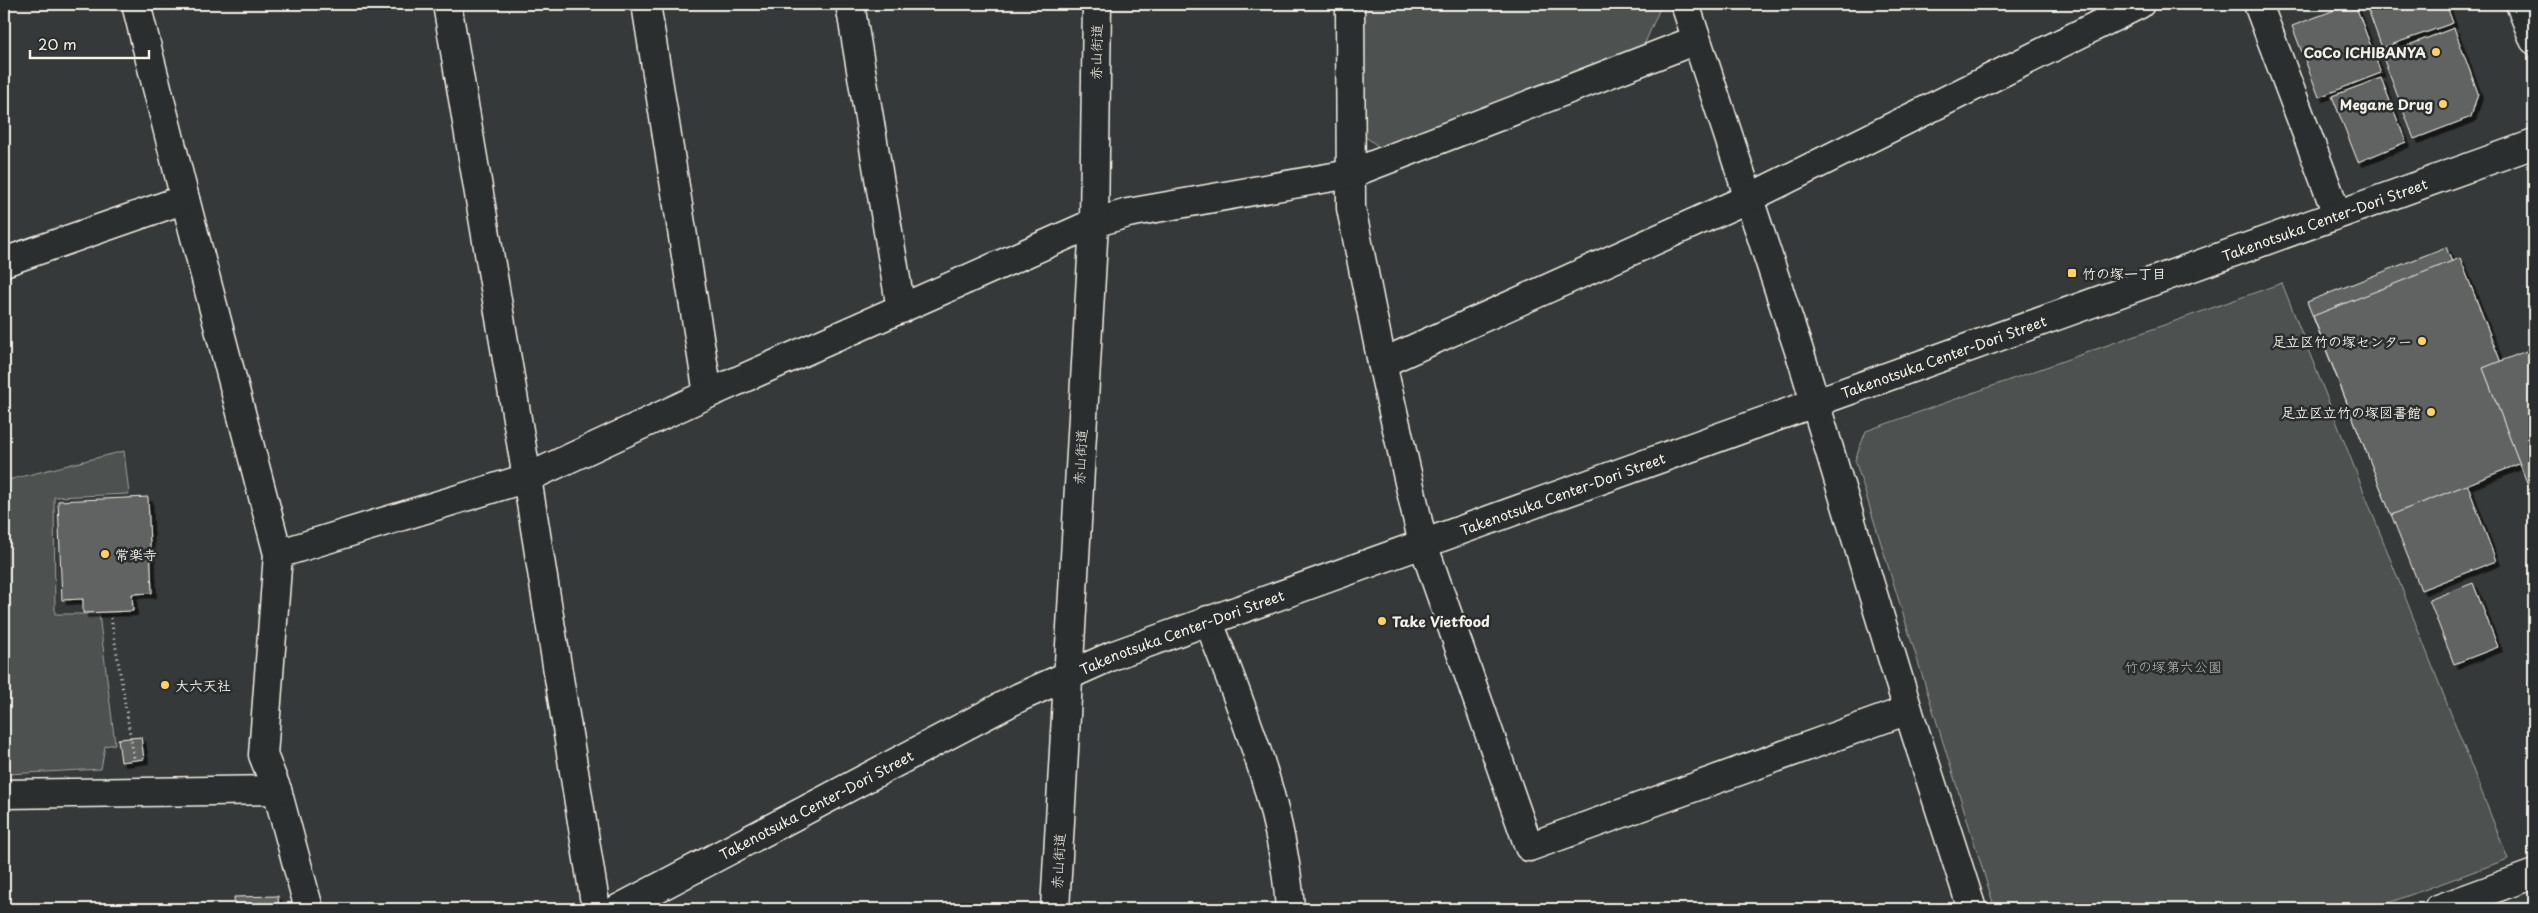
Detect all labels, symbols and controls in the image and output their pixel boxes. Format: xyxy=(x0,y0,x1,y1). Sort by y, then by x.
street label: 赤山街道 xyxy=(1085,24,1107,80)
scale bar xyxy=(30,28,149,60)
text: 20 m xyxy=(38,32,77,55)
place label: CoCo ICHIBANYA xyxy=(2303,42,2426,63)
marker: CoCo ICHIBANYA xyxy=(2430,46,2442,58)
place label: Megane Drug xyxy=(2340,94,2433,115)
marker: Megane Drug xyxy=(2437,98,2449,110)
street label: Takenotsuka Center-Dori Street xyxy=(2219,173,2430,266)
place label: 竹の塚一丁目 xyxy=(2082,263,2166,284)
marker: 竹の塚一丁目 xyxy=(2066,267,2078,279)
street label: Takenotsuka Center-Dori Street xyxy=(1838,310,2049,403)
place label: 足立区竹の塚センター xyxy=(2272,331,2412,352)
marker: 足立区竹の塚センター xyxy=(2416,335,2428,347)
place label: 足立区立竹の塚図書館 xyxy=(2281,402,2421,423)
marker: 足立区立竹の塚図書館 xyxy=(2425,406,2437,418)
street label: 赤山街道 xyxy=(1068,428,1092,486)
street label: Takenotsuka Center-Dori Street xyxy=(1457,447,1668,540)
place label: 常楽寺 xyxy=(115,544,157,565)
marker: 常楽寺 xyxy=(99,548,111,560)
street label: Takenotsuka Center-Dori Street xyxy=(1076,584,1287,680)
place label: Take Vietfood xyxy=(1392,611,1490,632)
marker: Take Vietfood xyxy=(1376,615,1388,627)
park label: 竹の塚第六公園 xyxy=(2124,656,2222,677)
place label: 大六天社 xyxy=(175,675,231,696)
marker: 大六天社 xyxy=(159,679,171,691)
street label: Takenotsuka Center-Dori Street xyxy=(715,745,917,864)
street label: 赤山街道 xyxy=(1046,832,1070,890)

